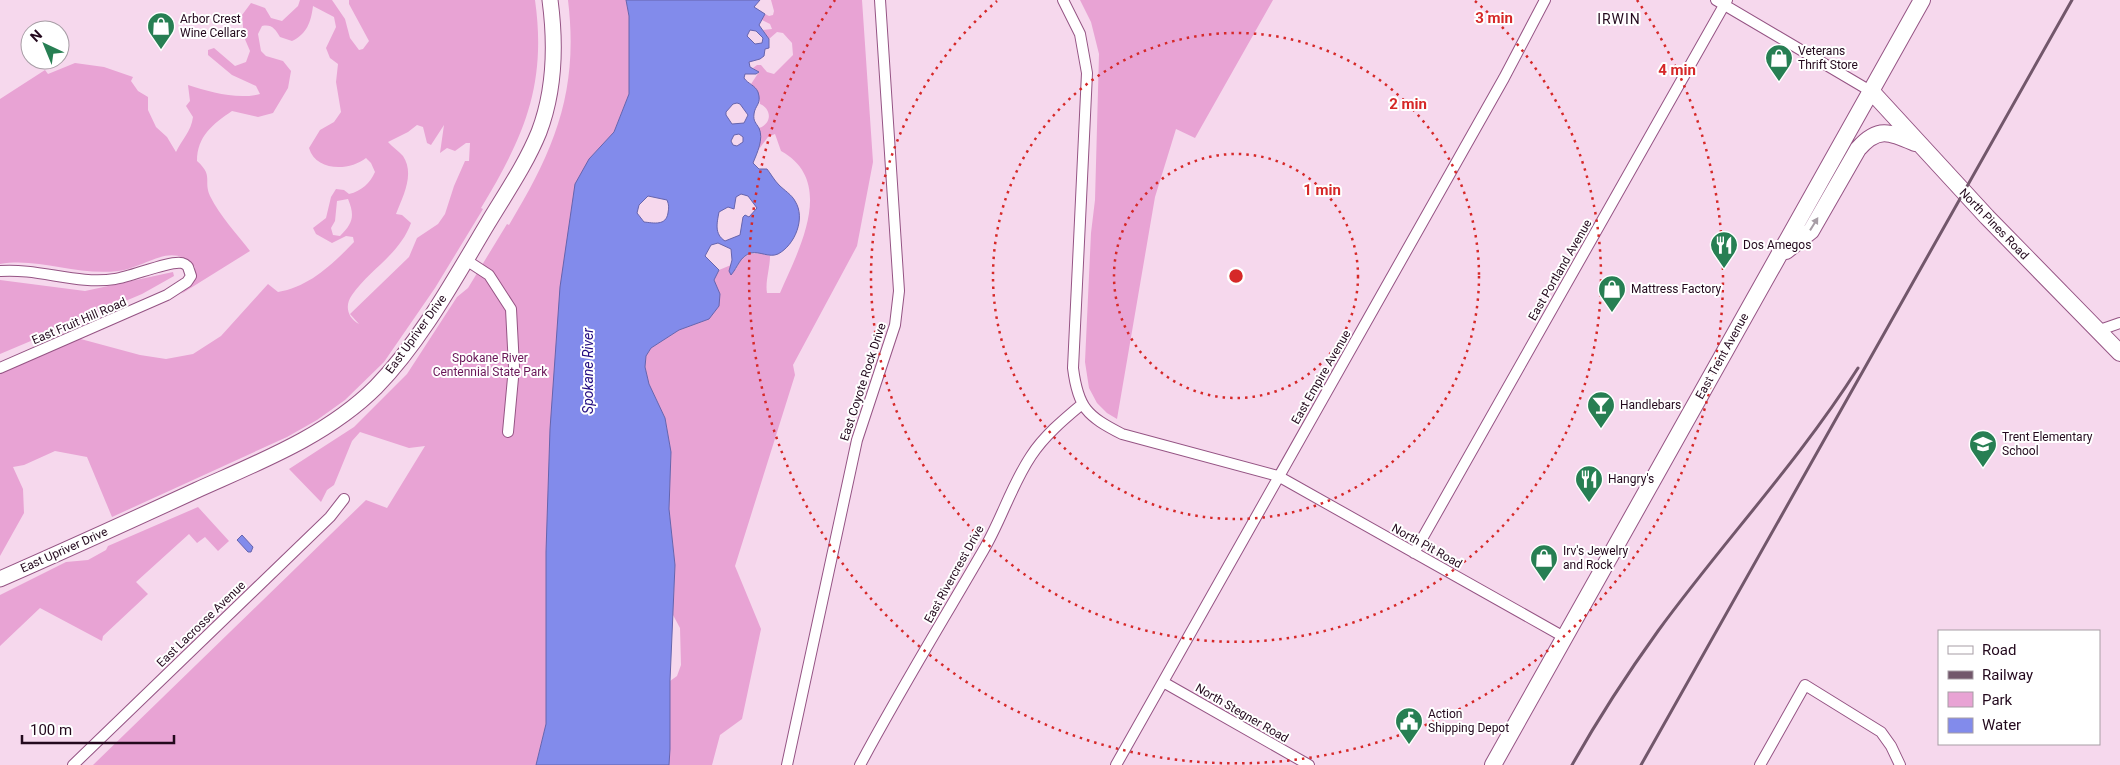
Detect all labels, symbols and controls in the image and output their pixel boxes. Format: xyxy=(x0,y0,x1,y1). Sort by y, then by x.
text: 3 min xyxy=(1475,9,1513,27)
shop icon: Arbor Crest Wine Cellars xyxy=(146,11,176,50)
district label: IRWIN xyxy=(1597,11,1641,27)
place label: Arbor Crest Wine Cellars xyxy=(180,12,246,40)
north arrow xyxy=(20,20,70,70)
text: N xyxy=(27,26,45,45)
shop icon: Veterans Thrift Store xyxy=(1764,43,1794,82)
place label: Veterans Thrift Store xyxy=(1798,44,1858,72)
text: 4 min xyxy=(1658,61,1696,79)
text: 2 min xyxy=(1389,95,1427,113)
text: 1 min xyxy=(1303,181,1341,199)
street label: North Pines Road xyxy=(1957,186,2031,262)
street label: East Portland Avenue xyxy=(1525,217,1595,323)
one-way arrow xyxy=(1810,218,1819,231)
restaurant icon: Dos Amegos xyxy=(1709,230,1739,269)
place label: Dos Amegos xyxy=(1743,238,1811,252)
centre of rings xyxy=(1227,267,1245,285)
shop icon: Mattress Factory xyxy=(1597,274,1627,313)
place label: Mattress Factory xyxy=(1631,282,1722,296)
street label: East Upriver Drive xyxy=(383,292,449,376)
street label: East Fruit Hill Road xyxy=(30,295,128,347)
street label: East Trent Avenue xyxy=(1693,311,1751,401)
street label: East Coyote Rock Drive xyxy=(837,321,889,443)
water label: Spokane River xyxy=(580,328,596,414)
street label: East Empire Avenue xyxy=(1288,328,1354,426)
park label: Spokane River Centennial State Park xyxy=(433,351,548,379)
bar icon: Handlebars xyxy=(1586,390,1616,429)
place label: Handlebars xyxy=(1620,398,1681,412)
school or university icon: Trent Elementary School xyxy=(1968,429,1998,468)
place label: Trent Elementary School xyxy=(2002,430,2093,458)
restaurant icon: Hangry's xyxy=(1574,464,1604,503)
place label: Hangry's xyxy=(1608,472,1654,486)
street label: North Pit Road xyxy=(1389,521,1465,571)
street label: East Rivercrest Drive xyxy=(921,523,987,625)
street label: East Upriver Drive xyxy=(18,524,110,576)
shop icon: Irv's Jewelry and Rock xyxy=(1529,543,1559,582)
place label: Irv's Jewelry and Rock xyxy=(1563,544,1629,572)
street label: East Lacrosse Avenue xyxy=(154,578,248,670)
legend xyxy=(1938,630,2100,745)
text: Road xyxy=(1982,641,2016,659)
text: Railway xyxy=(1982,666,2033,684)
street label: North Stegner Road xyxy=(1193,681,1291,745)
text: Park xyxy=(1982,691,2013,709)
public building icon: Action Shipping Depot xyxy=(1394,706,1424,745)
place label: Action Shipping Depot xyxy=(1428,707,1509,735)
scale bar xyxy=(22,712,175,744)
text: Water xyxy=(1982,716,2021,734)
text: 100 m xyxy=(30,721,72,739)

